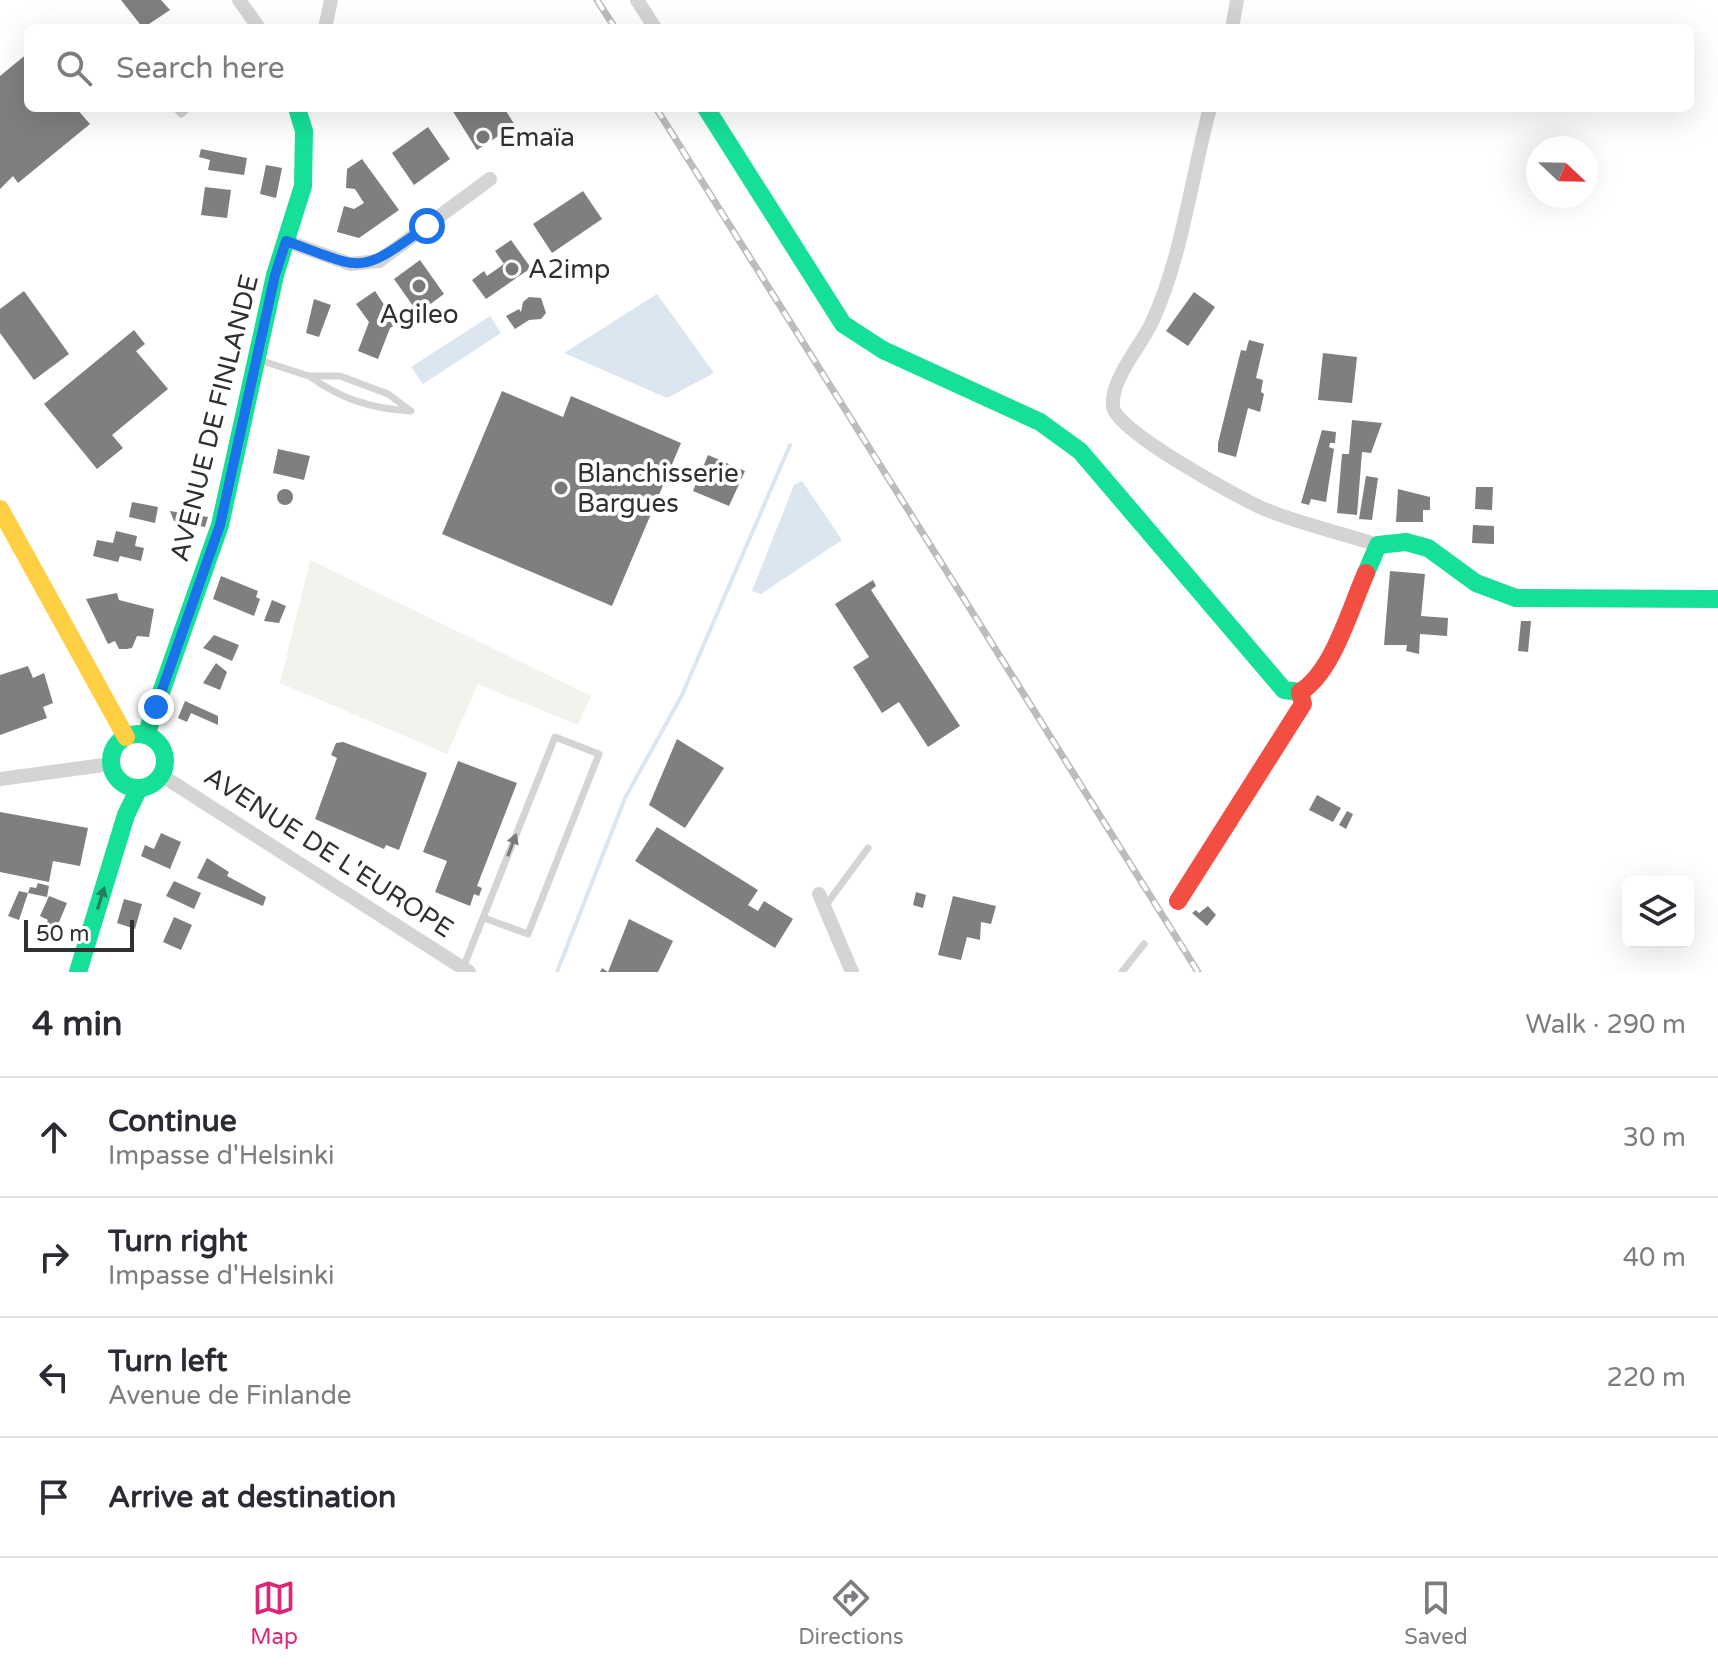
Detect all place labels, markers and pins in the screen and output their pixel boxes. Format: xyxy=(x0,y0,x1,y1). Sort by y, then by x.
place label: Emaïa xyxy=(499,122,575,153)
marker: Emaïa xyxy=(474,128,492,146)
place label: A2imp xyxy=(528,254,610,285)
marker: A2imp xyxy=(503,260,521,278)
marker: Agileo xyxy=(410,277,428,295)
place label: Agileo xyxy=(380,299,458,330)
place label: Blanchisserie Bargues xyxy=(577,458,739,519)
marker: Blanchisserie Bargues xyxy=(552,479,570,497)

